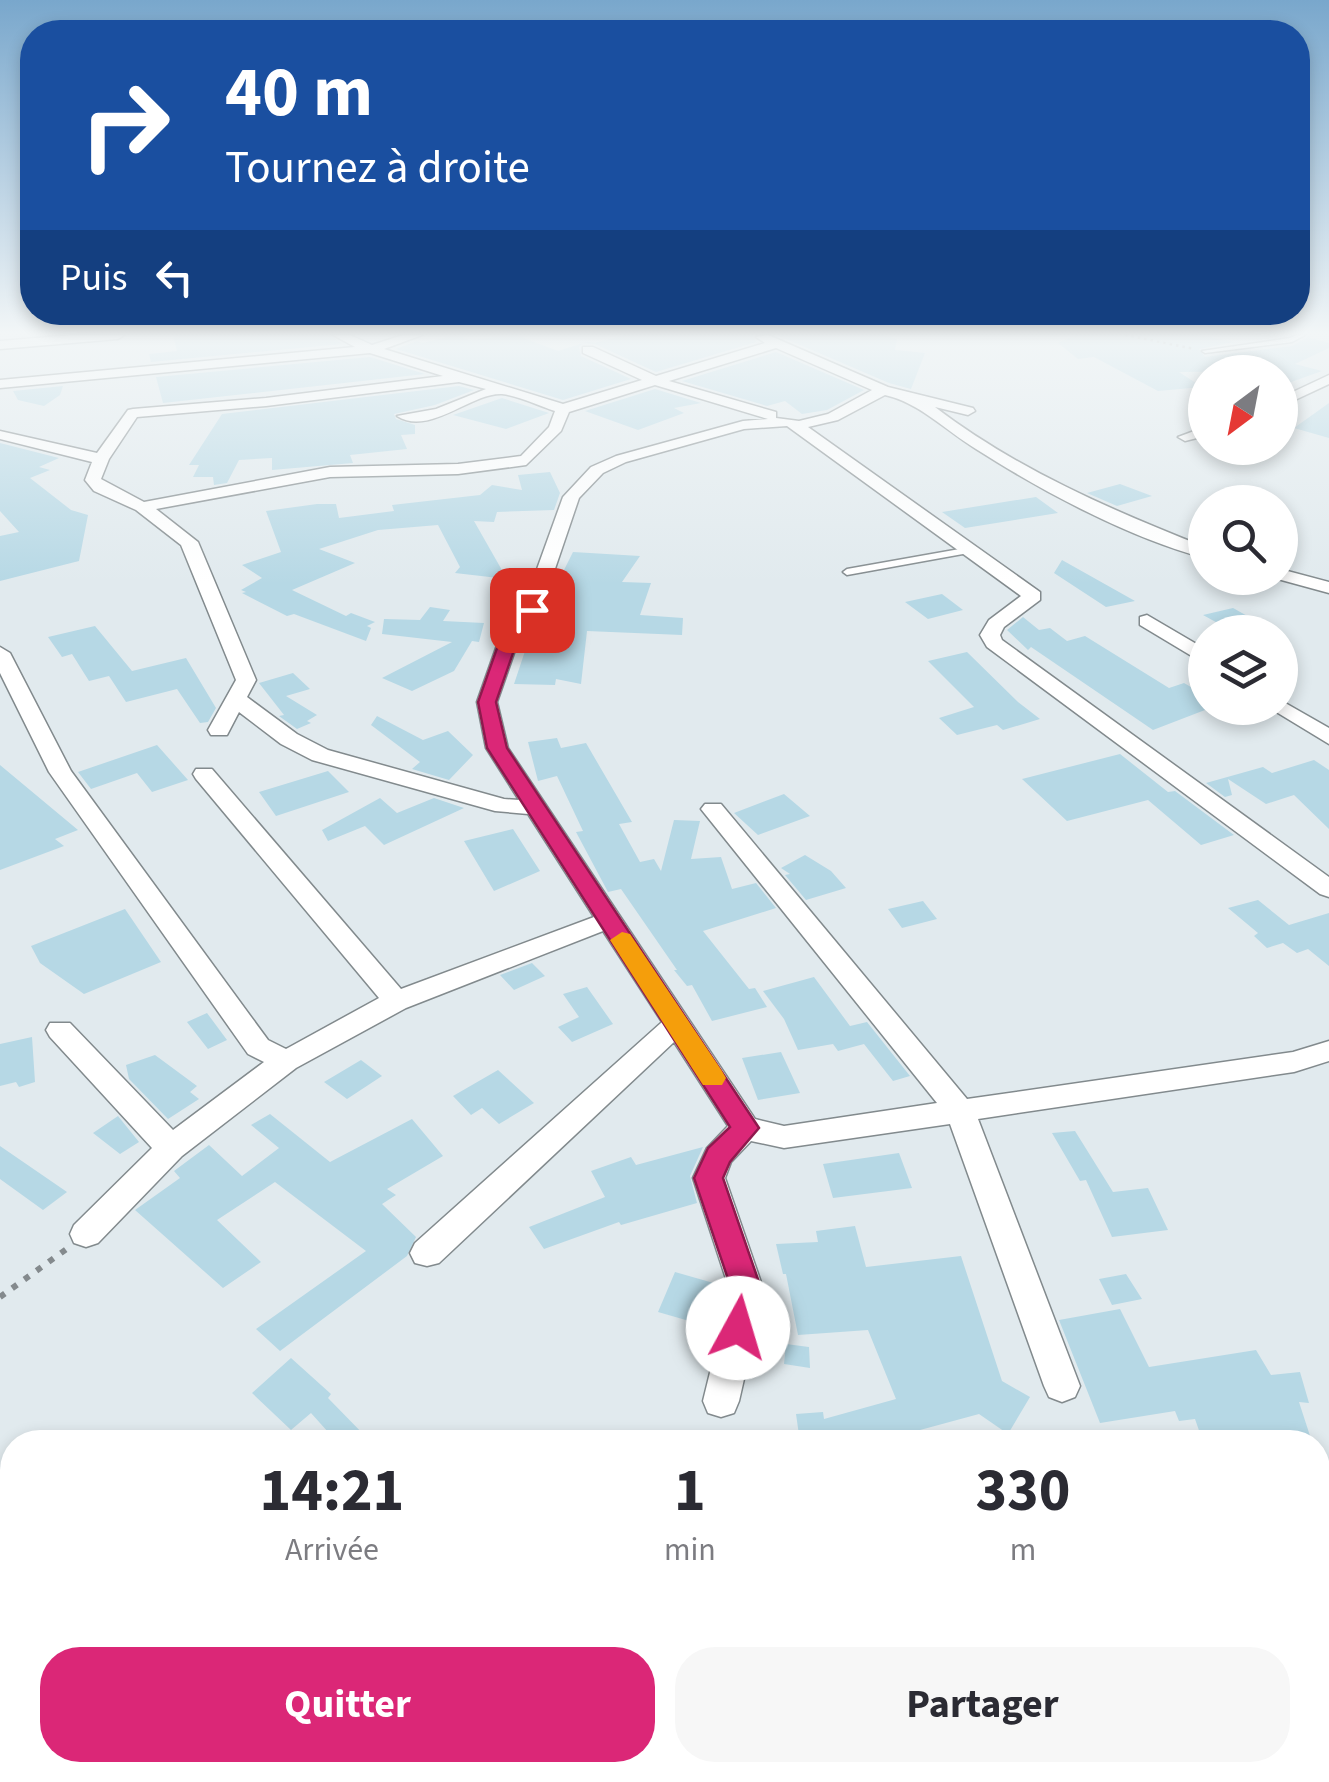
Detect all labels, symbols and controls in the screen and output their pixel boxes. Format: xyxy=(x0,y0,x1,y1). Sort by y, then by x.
text: 40 m xyxy=(225,43,373,143)
icon: right xyxy=(60,60,190,190)
text: Tournez à droite xyxy=(225,136,530,200)
icon: left xyxy=(147,250,202,305)
text: Puis xyxy=(60,251,127,305)
north arrow xyxy=(1188,355,1298,465)
map controls xyxy=(1188,355,1298,725)
button: search xyxy=(1188,485,1298,595)
pin xyxy=(490,568,575,653)
icon: arrive xyxy=(505,583,560,638)
button: layers xyxy=(1188,615,1298,725)
position arrow xyxy=(686,1276,790,1380)
text: 14:21 xyxy=(260,1449,404,1534)
text: 1 xyxy=(674,1449,706,1534)
text: 330 xyxy=(975,1449,1070,1534)
text: Arrivée xyxy=(285,1527,379,1573)
text: min xyxy=(664,1527,716,1573)
text: m xyxy=(1010,1527,1036,1573)
button: Quitter xyxy=(40,1647,655,1762)
button: Partager xyxy=(675,1647,1290,1762)

